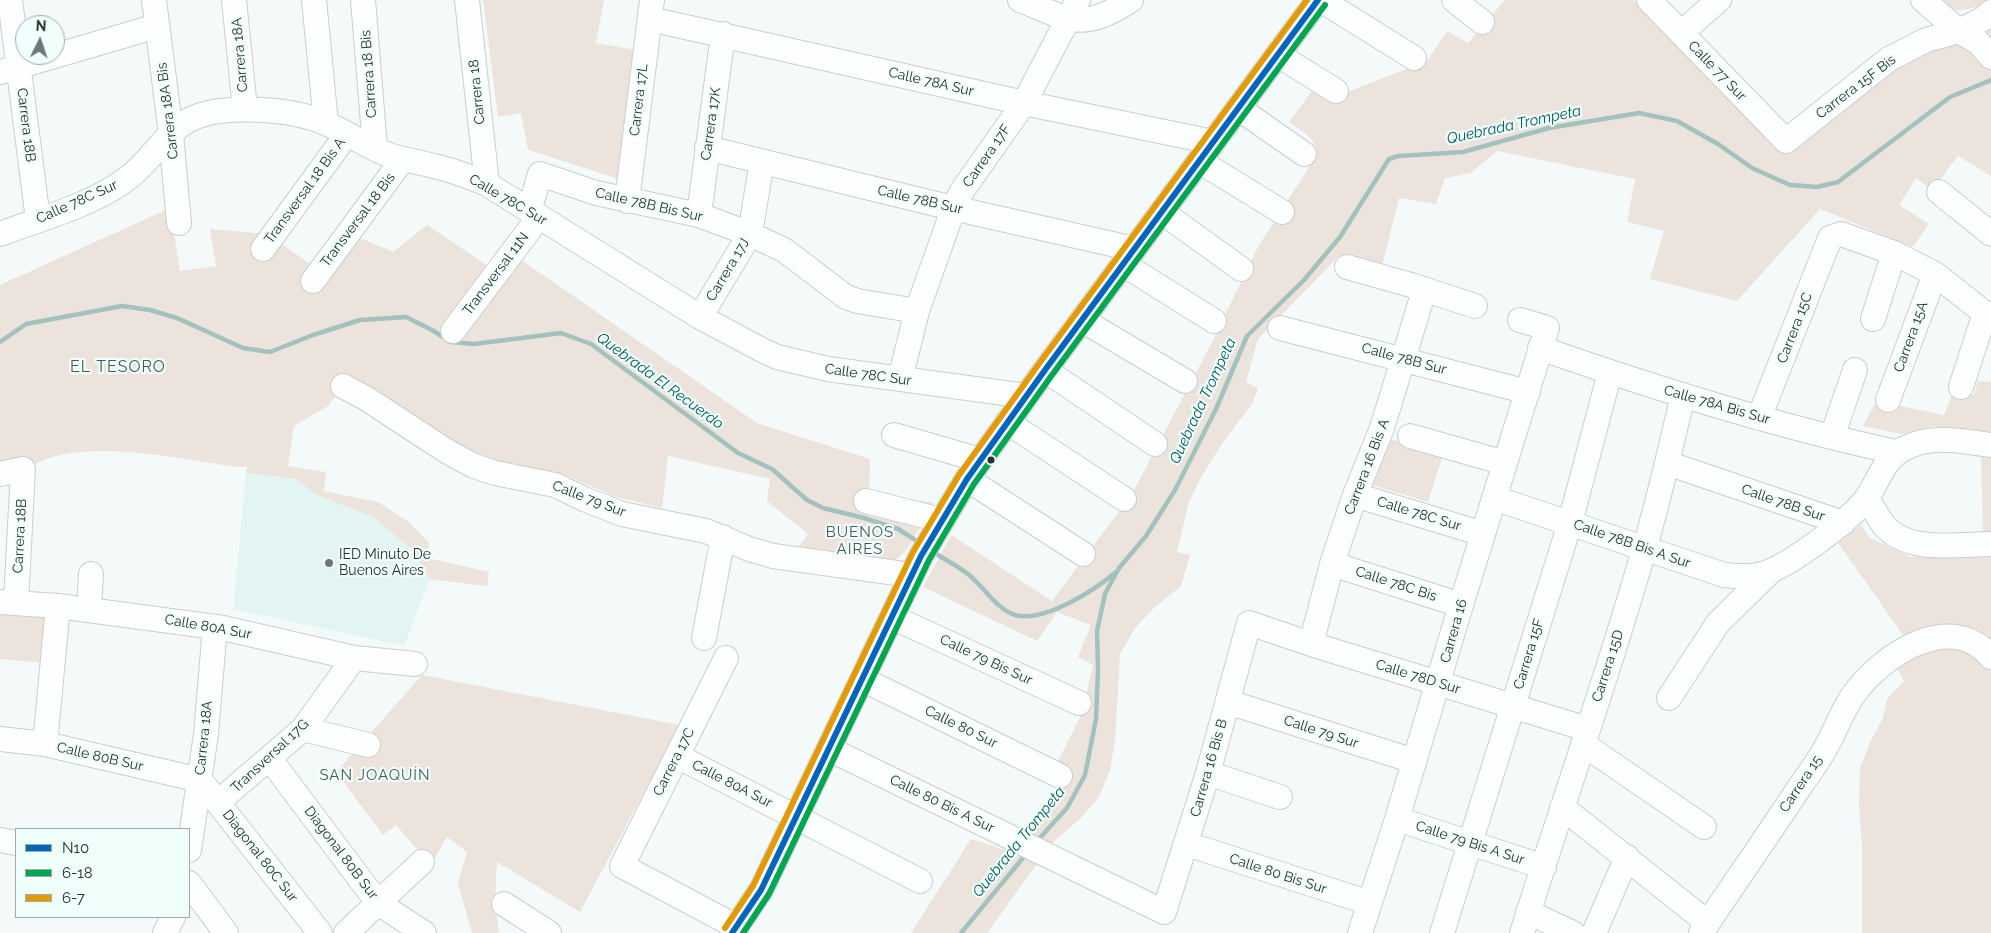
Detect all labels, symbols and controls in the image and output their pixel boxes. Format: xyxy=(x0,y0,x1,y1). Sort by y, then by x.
north arrow xyxy=(15,15,65,65)
street label: Carrera 18A xyxy=(228,17,252,93)
text: N xyxy=(35,18,47,34)
street label: Carrera 18 Bis xyxy=(358,29,380,119)
street label: Calle 77 Sur xyxy=(1684,38,1750,104)
street label: Carrera 15F Bis xyxy=(1813,51,1899,123)
street label: Carrera 18 xyxy=(465,59,489,125)
street label: Carrera 18A Bis xyxy=(154,62,182,160)
street label: Carrera 17L xyxy=(626,63,652,137)
street label: Calle 78A Sur xyxy=(887,64,975,100)
street label: Carrera 17K xyxy=(698,86,724,162)
street label: Carrera 18B xyxy=(13,87,39,163)
water label: Quebrada Trompeta xyxy=(1445,102,1583,148)
street label: Carrera 17F xyxy=(959,121,1015,191)
street label: Transversal 18 Bis A xyxy=(261,135,349,247)
street label: Transversal 18 Bis xyxy=(317,170,399,270)
street label: Calle 78C Sur xyxy=(466,171,550,229)
street label: Calle 78C Sur xyxy=(34,177,120,227)
street label: Calle 78B Sur xyxy=(876,182,964,218)
street label: Calle 78B Bis Sur xyxy=(594,184,704,226)
street label: Transversal 11N xyxy=(459,229,533,319)
street label: Carrera 17J xyxy=(703,235,753,305)
street label: Carrera 15C xyxy=(1774,290,1816,366)
street label: Carrera 15A xyxy=(1890,299,1932,375)
water label: Quebrada El Recuerdo xyxy=(593,329,727,433)
water label: Quebrada Trompeta xyxy=(1166,335,1240,467)
street label: Calle 78B Sur xyxy=(1360,340,1448,378)
district label: EL TESORO xyxy=(69,357,167,377)
street label: Calle 78C Sur xyxy=(824,361,912,389)
street label: Calle 78A Bis Sur xyxy=(1662,382,1772,428)
street label: Carrera 16 Bis A xyxy=(1341,417,1393,517)
unlabelled marker xyxy=(986,455,996,465)
street label: Calle 79 Sur xyxy=(550,477,628,521)
street label: Calle 78B Sur xyxy=(1739,481,1827,525)
street label: Calle 78C Sur xyxy=(1375,493,1463,535)
street label: Carrera 18B xyxy=(10,498,30,574)
street label: Calle 78B Bis A Sur xyxy=(1571,516,1693,572)
district label: BUENOS AIRES xyxy=(825,523,895,558)
place label: IED Minuto De Buenos Aires xyxy=(339,547,431,580)
marker: IED Minuto De Buenos Aires xyxy=(323,557,335,569)
street label: Calle 78C Bis xyxy=(1353,563,1439,605)
street label: Carrera 16 xyxy=(1437,597,1471,665)
street label: Calle 80A Sur xyxy=(163,611,253,643)
street label: Carrera 15F xyxy=(1510,617,1548,691)
street label: Carrera 15D xyxy=(1588,628,1628,704)
street label: Calle 79 Bis Sur xyxy=(937,631,1035,689)
street label: Calle 78D Sur xyxy=(1374,656,1462,698)
street label: Carrera 18A xyxy=(192,700,216,776)
street label: Calle 80 Sur xyxy=(922,702,1000,752)
street label: Calle 79 Sur xyxy=(1282,712,1360,752)
street label: Transversal 17G xyxy=(228,716,312,796)
street label: Carrera 16 Bis B xyxy=(1187,717,1231,819)
street label: Carrera 17C xyxy=(650,725,698,799)
street label: Calle 80B Sur xyxy=(55,739,145,775)
street label: Carrera 15 xyxy=(1776,752,1826,816)
street label: Calle 80A Sur xyxy=(689,757,775,811)
district label: SAN JOAQUÍN xyxy=(318,766,432,784)
street label: Calle 80 Bis A Sur xyxy=(887,771,997,837)
water label: Quebrada Trompeta xyxy=(969,783,1069,901)
street label: Diagonal 80B Sur xyxy=(300,803,382,903)
street label: Diagonal 80C Sur xyxy=(219,806,301,906)
street label: Calle 79 Bis A Sur xyxy=(1414,818,1526,868)
legend xyxy=(15,828,190,918)
text: N10 xyxy=(62,839,89,857)
street label: Calle 80 Bis Sur xyxy=(1227,850,1329,898)
text: 6-18 xyxy=(62,864,93,882)
text: 6-7 xyxy=(62,889,85,907)

